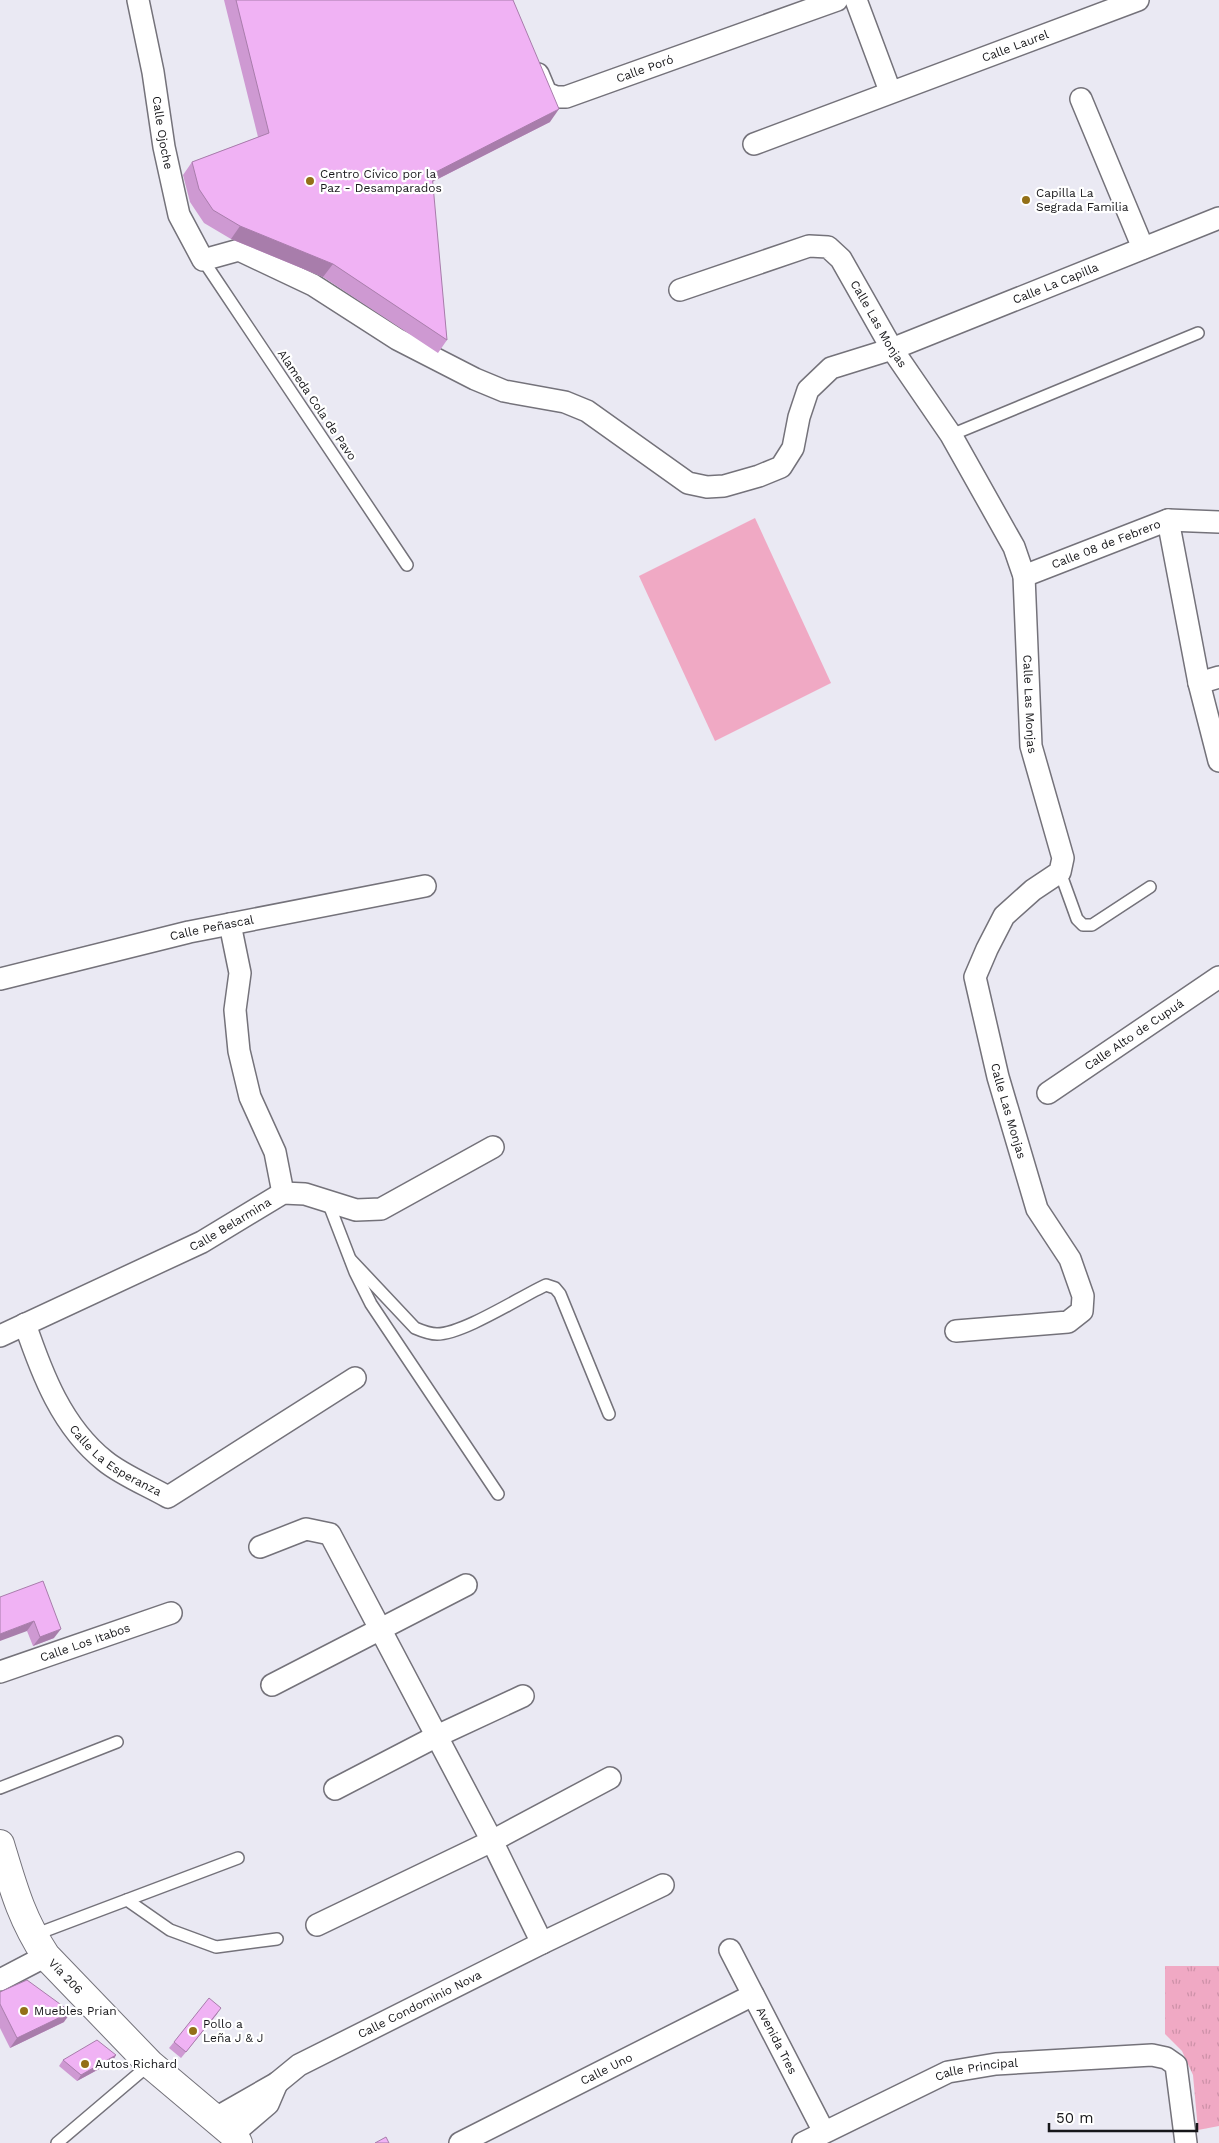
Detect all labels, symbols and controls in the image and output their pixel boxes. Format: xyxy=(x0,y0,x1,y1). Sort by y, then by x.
street label: Calle Laurel xyxy=(980,27,1051,65)
street label: Calle Poró xyxy=(614,52,675,85)
street label: Calle Ojoche xyxy=(150,95,176,171)
place label: Centro Cívico por la Paz - Desamparados xyxy=(320,167,442,195)
marker: Centro Cívico por la Paz - Desamparados xyxy=(304,175,316,187)
place label: Capilla La Segrada Familia xyxy=(1036,186,1129,214)
marker: Capilla La Segrada Familia xyxy=(1020,194,1032,206)
street label: Calle La Capilla xyxy=(1011,260,1101,307)
street label: Calle Las Monjas xyxy=(847,278,910,370)
street label: Alameda Cola de Pavo xyxy=(275,347,359,463)
street label: Calle 08 de Febrero xyxy=(1050,517,1162,572)
street label: Calle Las Monjas xyxy=(1020,654,1040,755)
street label: Calle Peñascal xyxy=(168,912,255,943)
street label: Calle Alto de Cupuá xyxy=(1082,996,1186,1073)
street label: Calle Las Monjas xyxy=(988,1062,1029,1161)
street label: Calle Belarmina xyxy=(187,1195,274,1254)
street label: Calle La Esperanza xyxy=(67,1422,164,1499)
street label: Calle Los Itabos xyxy=(38,1621,132,1665)
street label: Vía 206 xyxy=(46,1956,86,1997)
street label: Calle Condominio Nova xyxy=(356,1967,484,2041)
place label: Muebles Prian xyxy=(34,2004,117,2018)
marker: Muebles Prian xyxy=(18,2005,30,2017)
street label: Avenida Tres xyxy=(754,2005,800,2077)
place label: Pollo a Leña J & J xyxy=(203,2017,264,2045)
marker: Pollo a Leña J & J xyxy=(187,2025,199,2037)
street label: Calle Uno xyxy=(578,2050,635,2088)
street label: Calle Principal xyxy=(933,2056,1019,2084)
place label: Autos Richard xyxy=(95,2057,177,2071)
marker: Autos Richard xyxy=(79,2058,91,2070)
scale bar xyxy=(1049,2100,1196,2132)
text: 50 m xyxy=(1056,2109,1093,2127)

